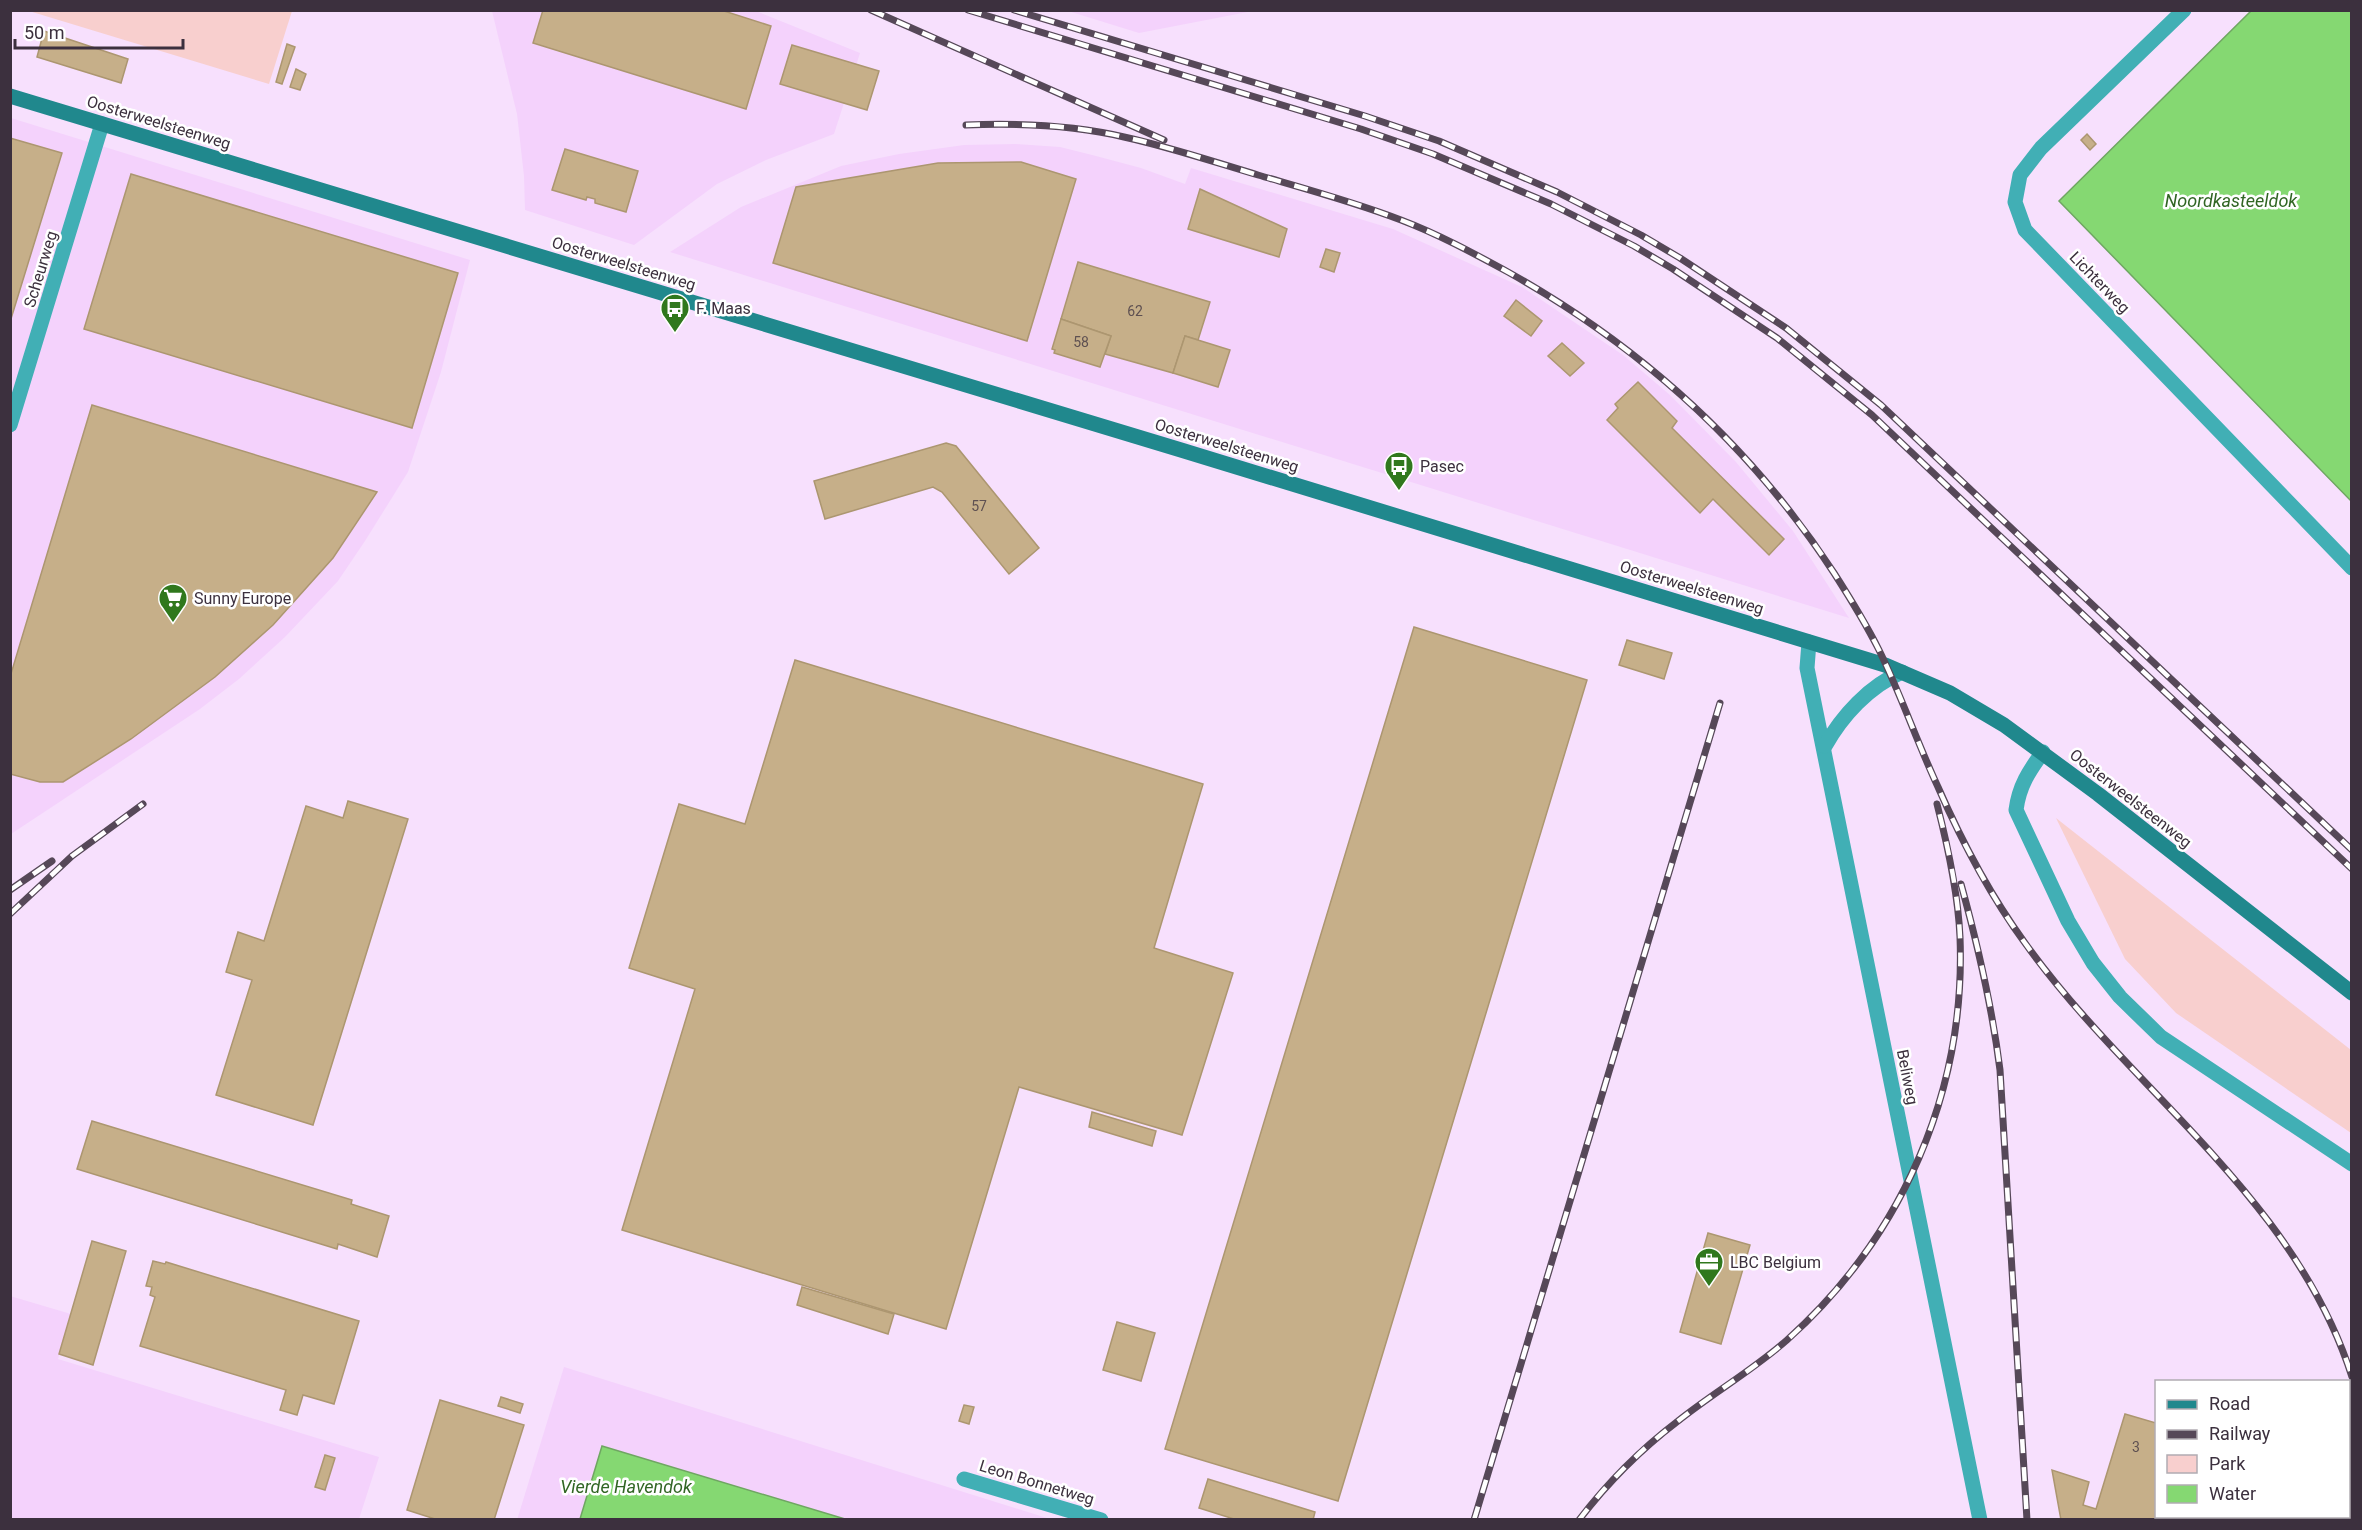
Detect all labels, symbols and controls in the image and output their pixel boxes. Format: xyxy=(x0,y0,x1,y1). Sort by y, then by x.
scale bar xyxy=(15,12,183,50)
text: 50 m xyxy=(24,22,64,43)
street label: Oosterweelsteenweg xyxy=(85,92,233,153)
water label: Noordkasteeldok xyxy=(2165,190,2298,211)
street label: Scheurweg xyxy=(20,229,61,310)
street label: Oosterweelsteenweg xyxy=(550,233,698,294)
street label: Lichterweg xyxy=(2066,248,2134,317)
bus stop icon: F. Maas xyxy=(659,292,691,334)
place label: F. Maas xyxy=(696,299,751,318)
house number: 62 xyxy=(1127,303,1143,319)
house number: 58 xyxy=(1073,334,1089,350)
street label: Oosterweelsteenweg xyxy=(1153,415,1301,476)
bus stop icon: Pasec xyxy=(1383,450,1415,492)
place label: Pasec xyxy=(1420,457,1464,476)
house number: 57 xyxy=(971,498,987,514)
street label: Oosterweelsteenweg xyxy=(1618,557,1766,618)
supermarket icon: Sunny Europe xyxy=(157,582,189,624)
place label: Sunny Europe xyxy=(194,589,291,608)
street label: Oosterweelsteenweg xyxy=(2066,745,2195,852)
street label: Beliweg xyxy=(1893,1048,1922,1106)
office icon: LBC Belgium xyxy=(1693,1246,1725,1288)
place label: LBC Belgium xyxy=(1730,1253,1821,1272)
legend xyxy=(2155,1380,2350,1518)
text: Road xyxy=(2209,1393,2250,1414)
text: Railway xyxy=(2209,1423,2271,1444)
house number: 3 xyxy=(2132,1439,2140,1455)
text: Park xyxy=(2209,1453,2246,1474)
street label: Leon Bonnetweg xyxy=(977,1456,1097,1509)
water label: Vierde Havendok xyxy=(560,1476,693,1497)
text: Water xyxy=(2209,1483,2256,1504)

